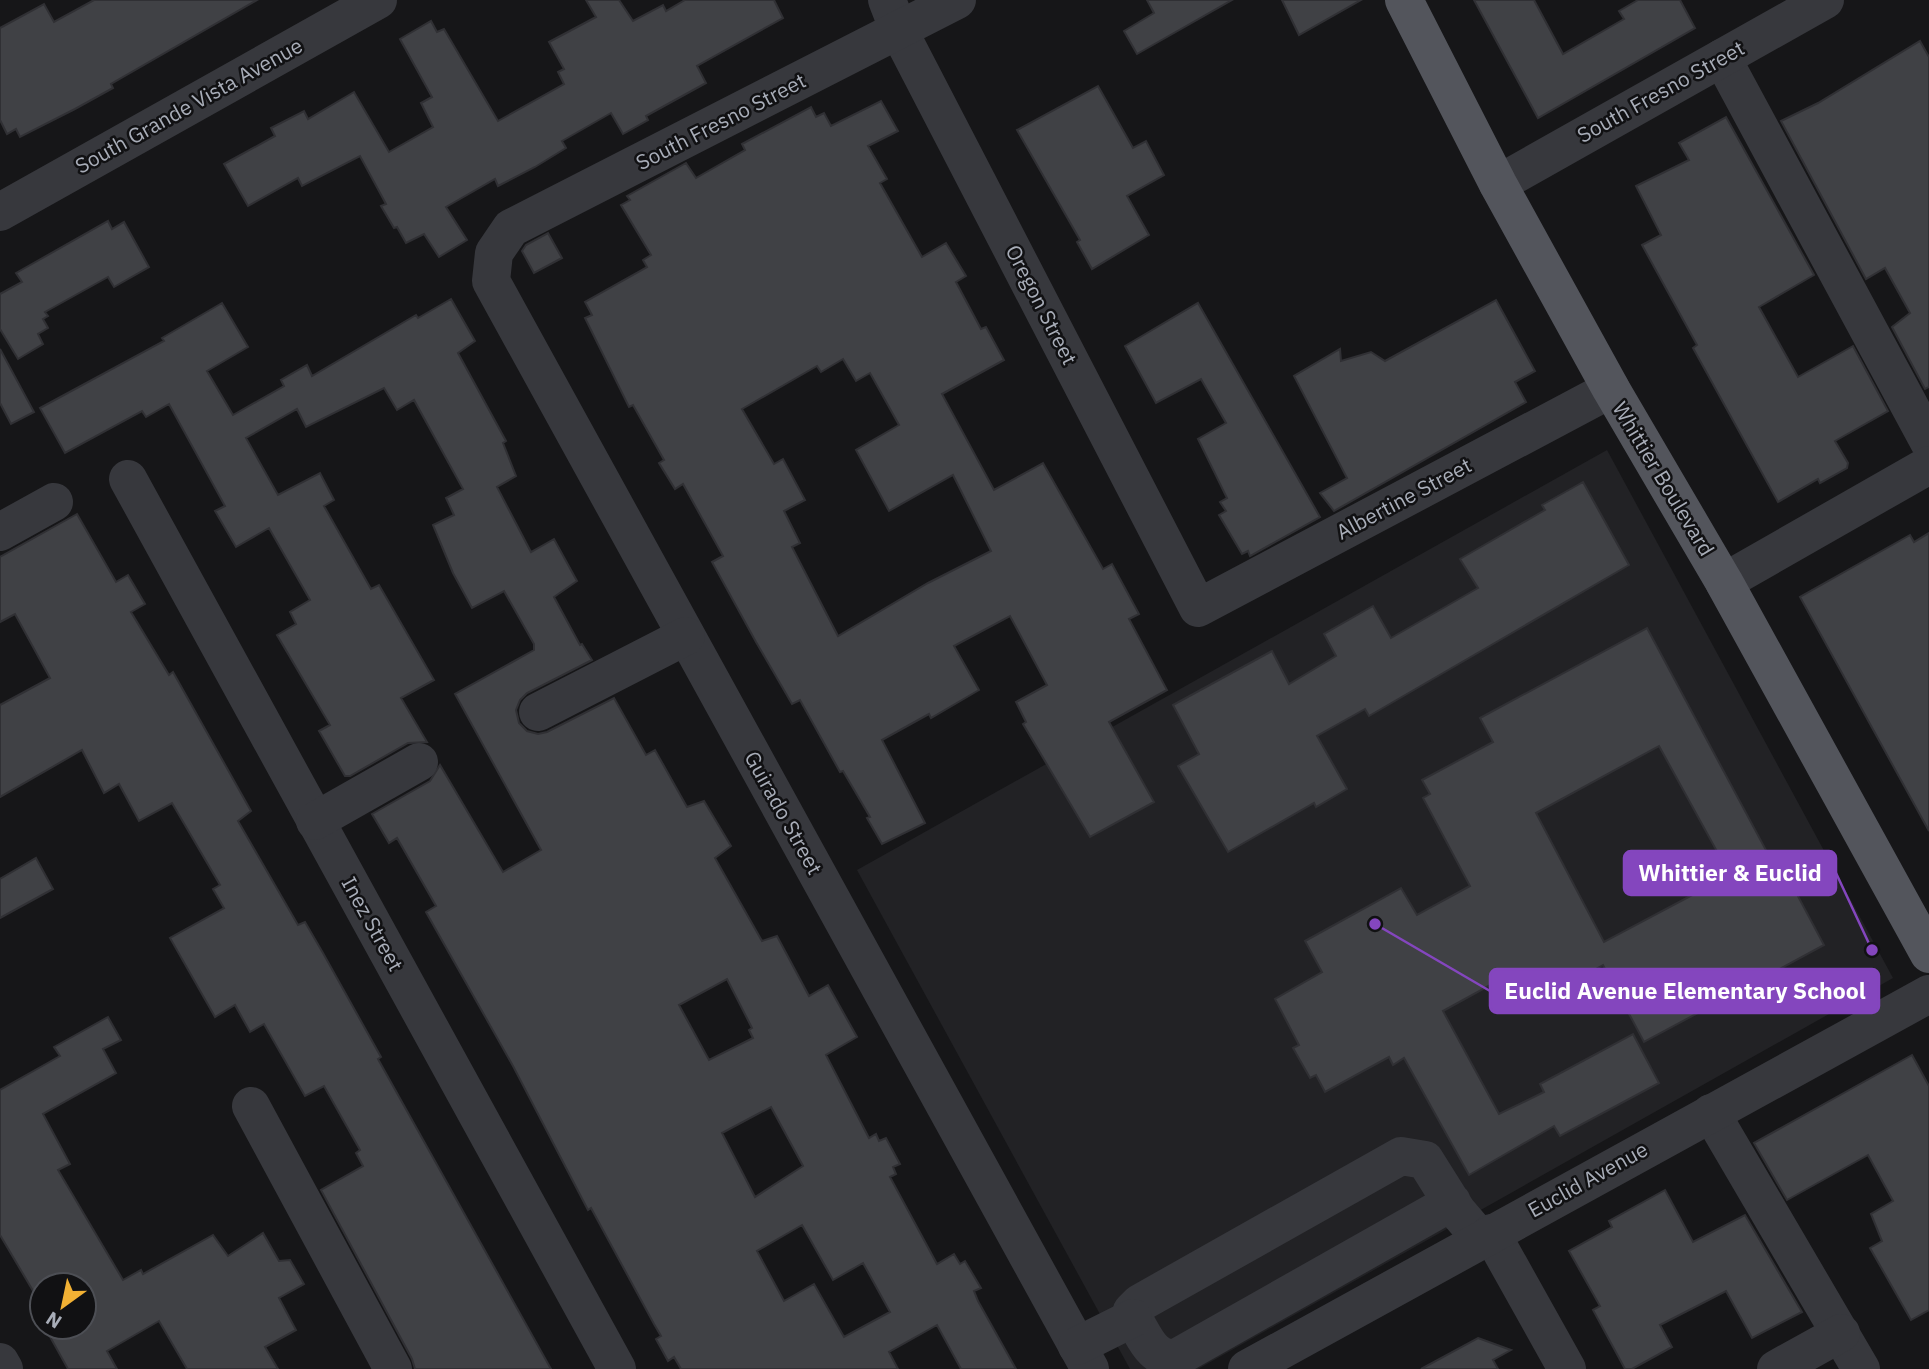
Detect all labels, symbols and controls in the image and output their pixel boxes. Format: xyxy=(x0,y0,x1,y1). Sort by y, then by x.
street label: South Grande Vista Avenue xyxy=(70,31,307,179)
street label: South Fresno Street xyxy=(1572,34,1749,149)
street label: South Fresno Street xyxy=(631,66,810,176)
street label: Oregon Street xyxy=(1000,240,1084,369)
street label: Whittier Boulevard xyxy=(1607,396,1721,561)
street label: Albertine Street xyxy=(1331,451,1476,546)
street label: Guirado Street xyxy=(738,746,829,879)
callout: Whittier & Euclid xyxy=(1624,851,1836,895)
text: Whittier & Euclid xyxy=(1638,857,1822,887)
street label: Inez Street xyxy=(335,871,410,976)
callout: Euclid Avenue Elementary School xyxy=(1490,969,1879,1013)
text: Euclid Avenue Elementary School xyxy=(1504,975,1866,1005)
street label: Euclid Avenue xyxy=(1523,1135,1652,1224)
north arrow xyxy=(28,1271,98,1341)
text: N xyxy=(41,1306,66,1334)

